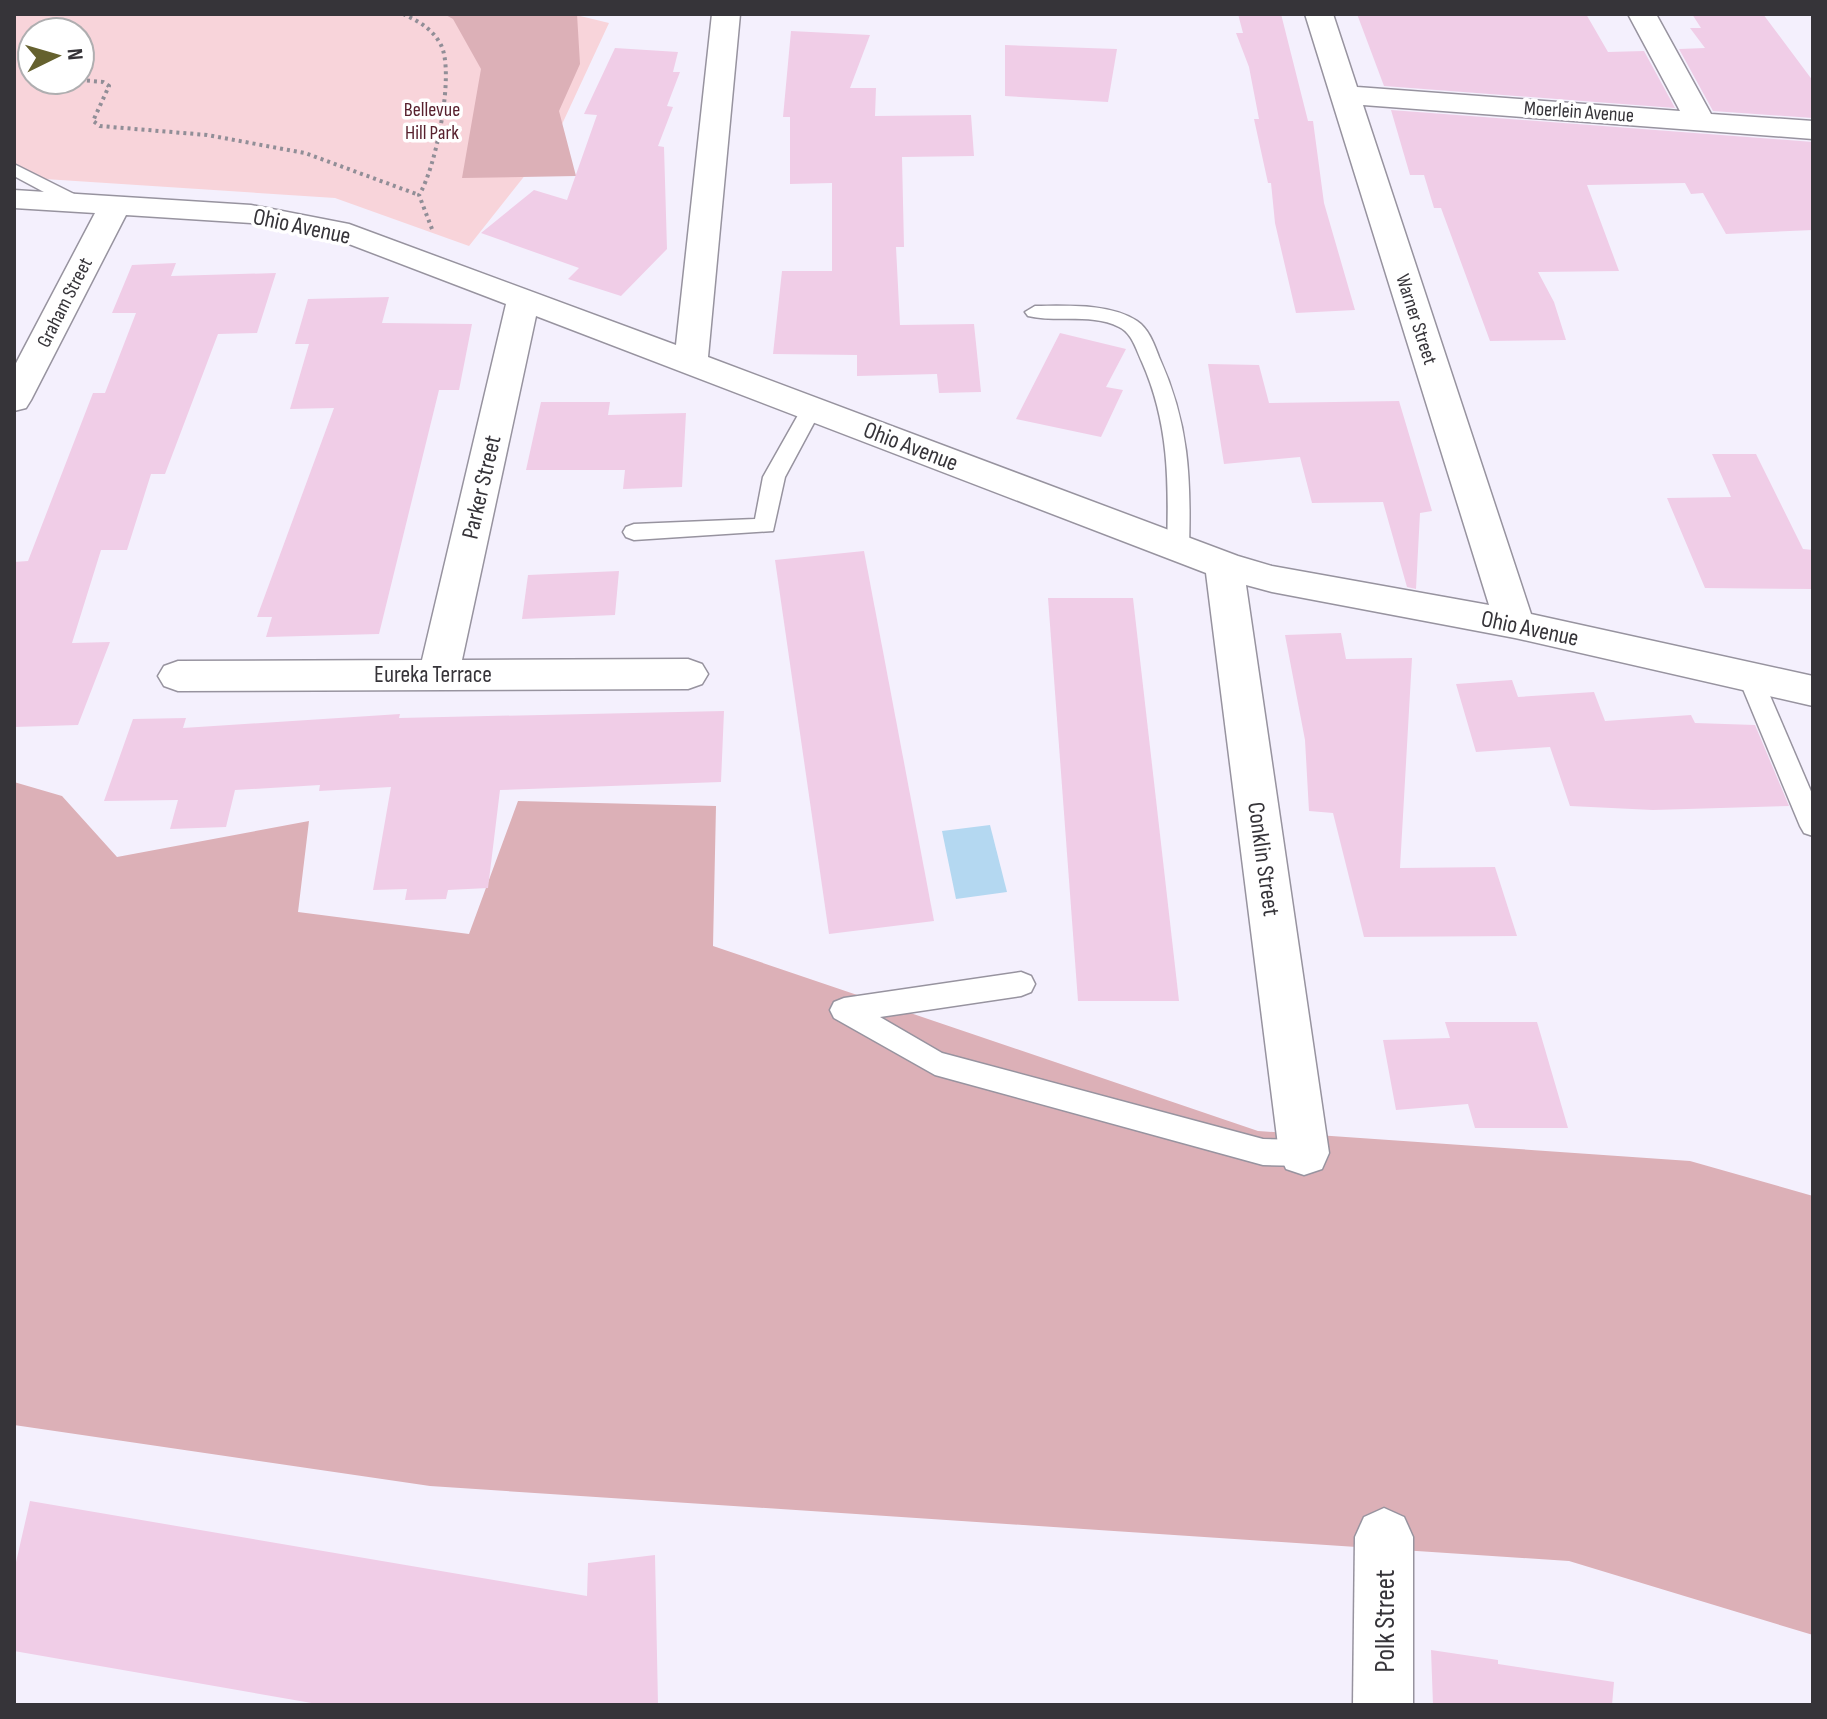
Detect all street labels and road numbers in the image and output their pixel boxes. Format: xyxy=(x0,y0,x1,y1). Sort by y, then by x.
street label: Moerlein Avenue xyxy=(1523,96,1635,128)
street label: Ohio Avenue xyxy=(250,202,353,251)
street label: Graham Street xyxy=(32,254,98,351)
street label: Warner Street xyxy=(1390,271,1442,368)
street label: Ohio Avenue xyxy=(859,415,962,478)
street label: Parker Street xyxy=(455,432,508,542)
street label: Ohio Avenue xyxy=(1478,604,1581,653)
street label: Eureka Terrace xyxy=(374,660,492,689)
street label: Conklin Street xyxy=(1241,800,1286,918)
street label: Polk Street xyxy=(1369,1570,1402,1672)

